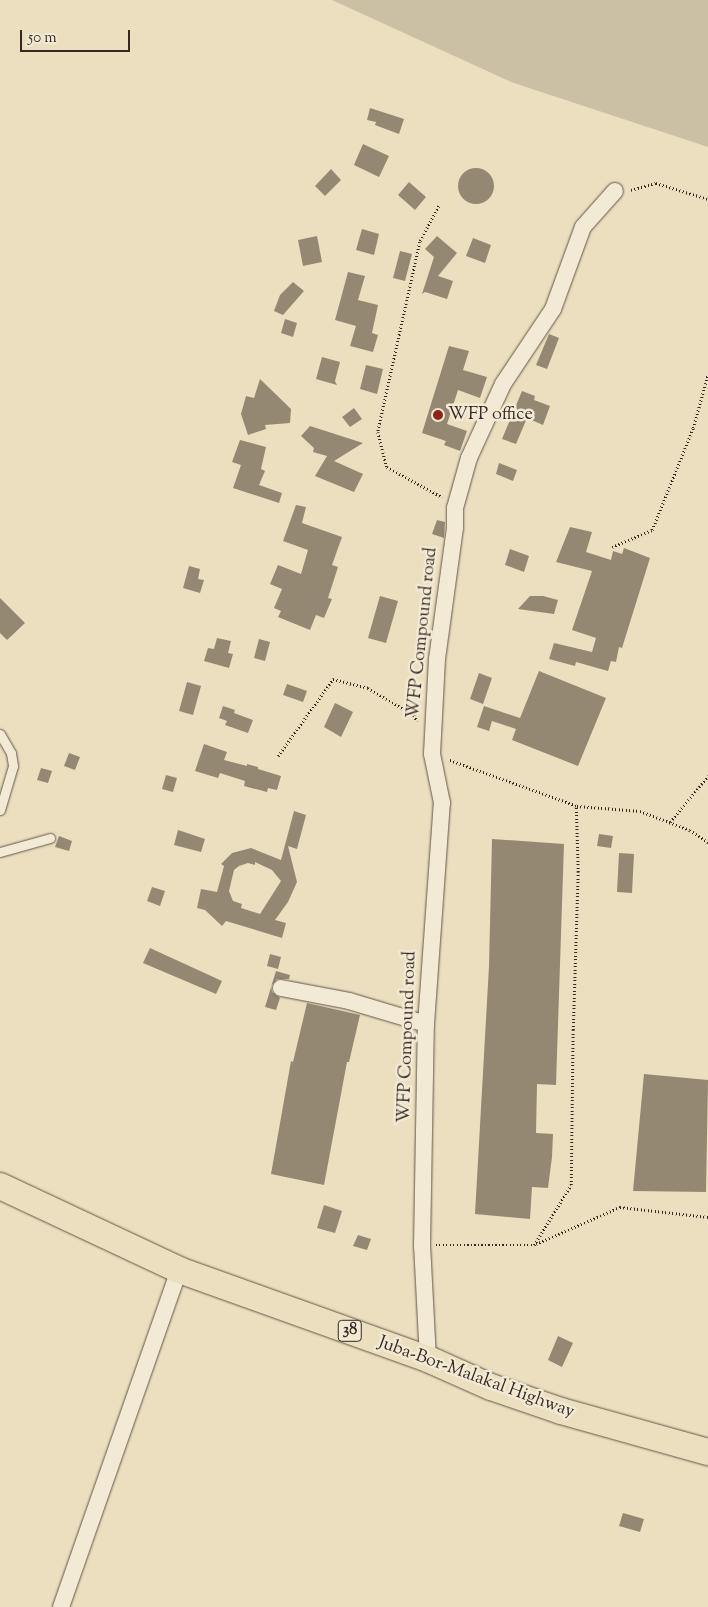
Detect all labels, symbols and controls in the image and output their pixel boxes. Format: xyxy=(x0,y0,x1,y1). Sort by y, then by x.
scale bar xyxy=(22,20,132,52)
text: 50 m xyxy=(28,28,57,49)
place label: WFP office xyxy=(448,404,533,426)
marker: WFP office xyxy=(432,409,444,421)
street label: WFP Compound road xyxy=(403,546,443,720)
street label: WFP Compound road xyxy=(394,951,422,1123)
road number: 38 xyxy=(338,1318,362,1344)
street label: Juba-Bor-Malakal Highway xyxy=(375,1332,577,1424)

